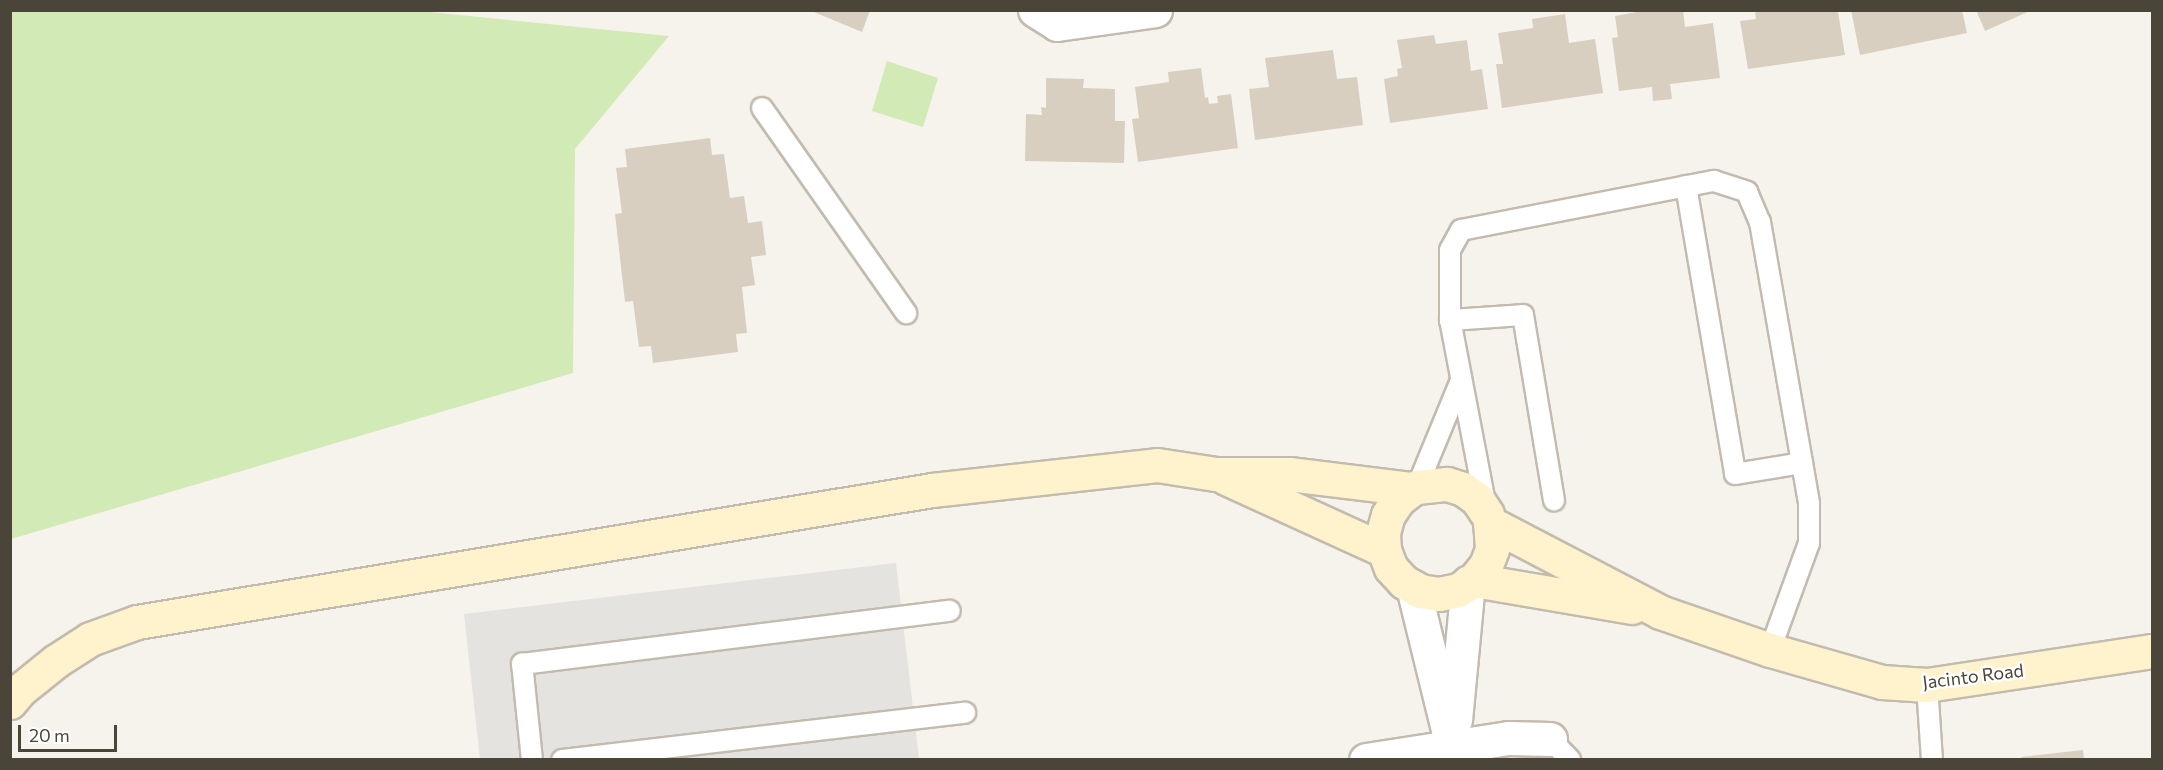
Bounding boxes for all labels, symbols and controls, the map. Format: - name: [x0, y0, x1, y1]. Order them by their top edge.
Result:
- street label: Jacinto Road: [1921, 659, 2025, 693]
- scale bar: [21, 713, 120, 751]
- text: 20 m: [29, 724, 70, 746]

